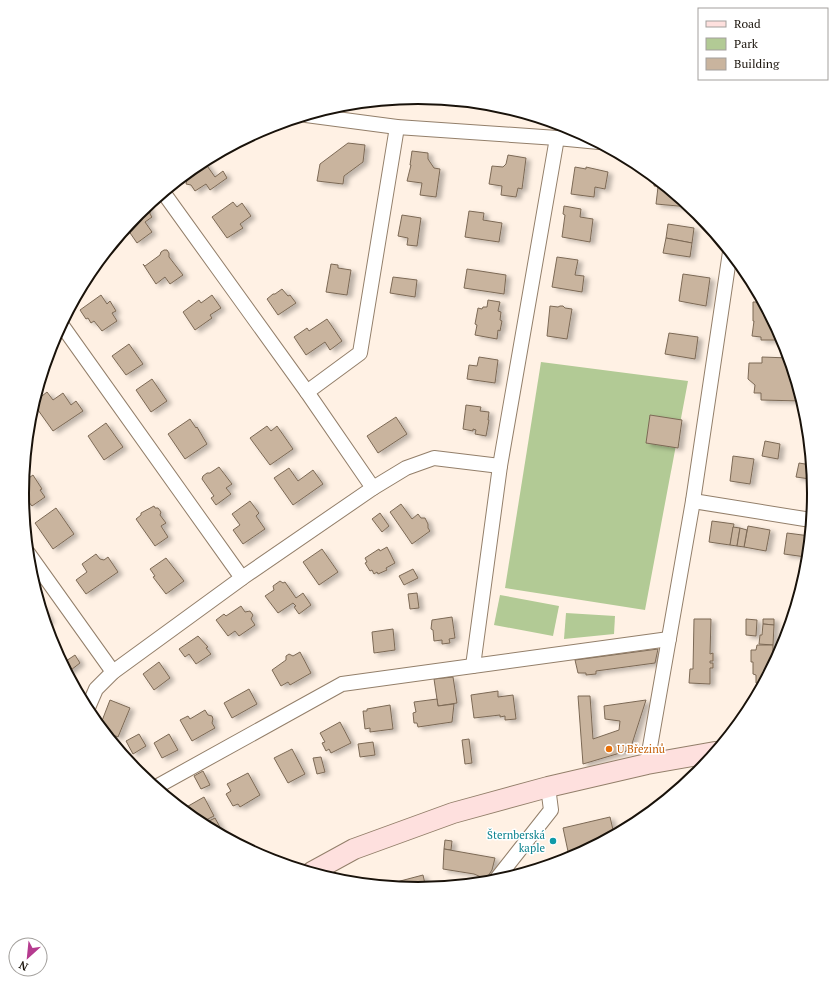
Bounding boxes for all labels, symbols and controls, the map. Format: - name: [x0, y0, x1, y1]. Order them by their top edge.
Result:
- legend: [698, 8, 828, 80]
- text: Road: [734, 16, 761, 31]
- text: Park: [734, 36, 759, 51]
- text: Building: [734, 56, 780, 71]
- place label: U Březinů: [617, 742, 666, 756]
- marker: U Březinů: [604, 744, 614, 754]
- place label: Šternberská kaple: [487, 828, 545, 855]
- marker: Šternberská kaple: [548, 836, 558, 846]
- north arrow: [8, 937, 48, 977]
- text: N: [16, 957, 30, 974]

